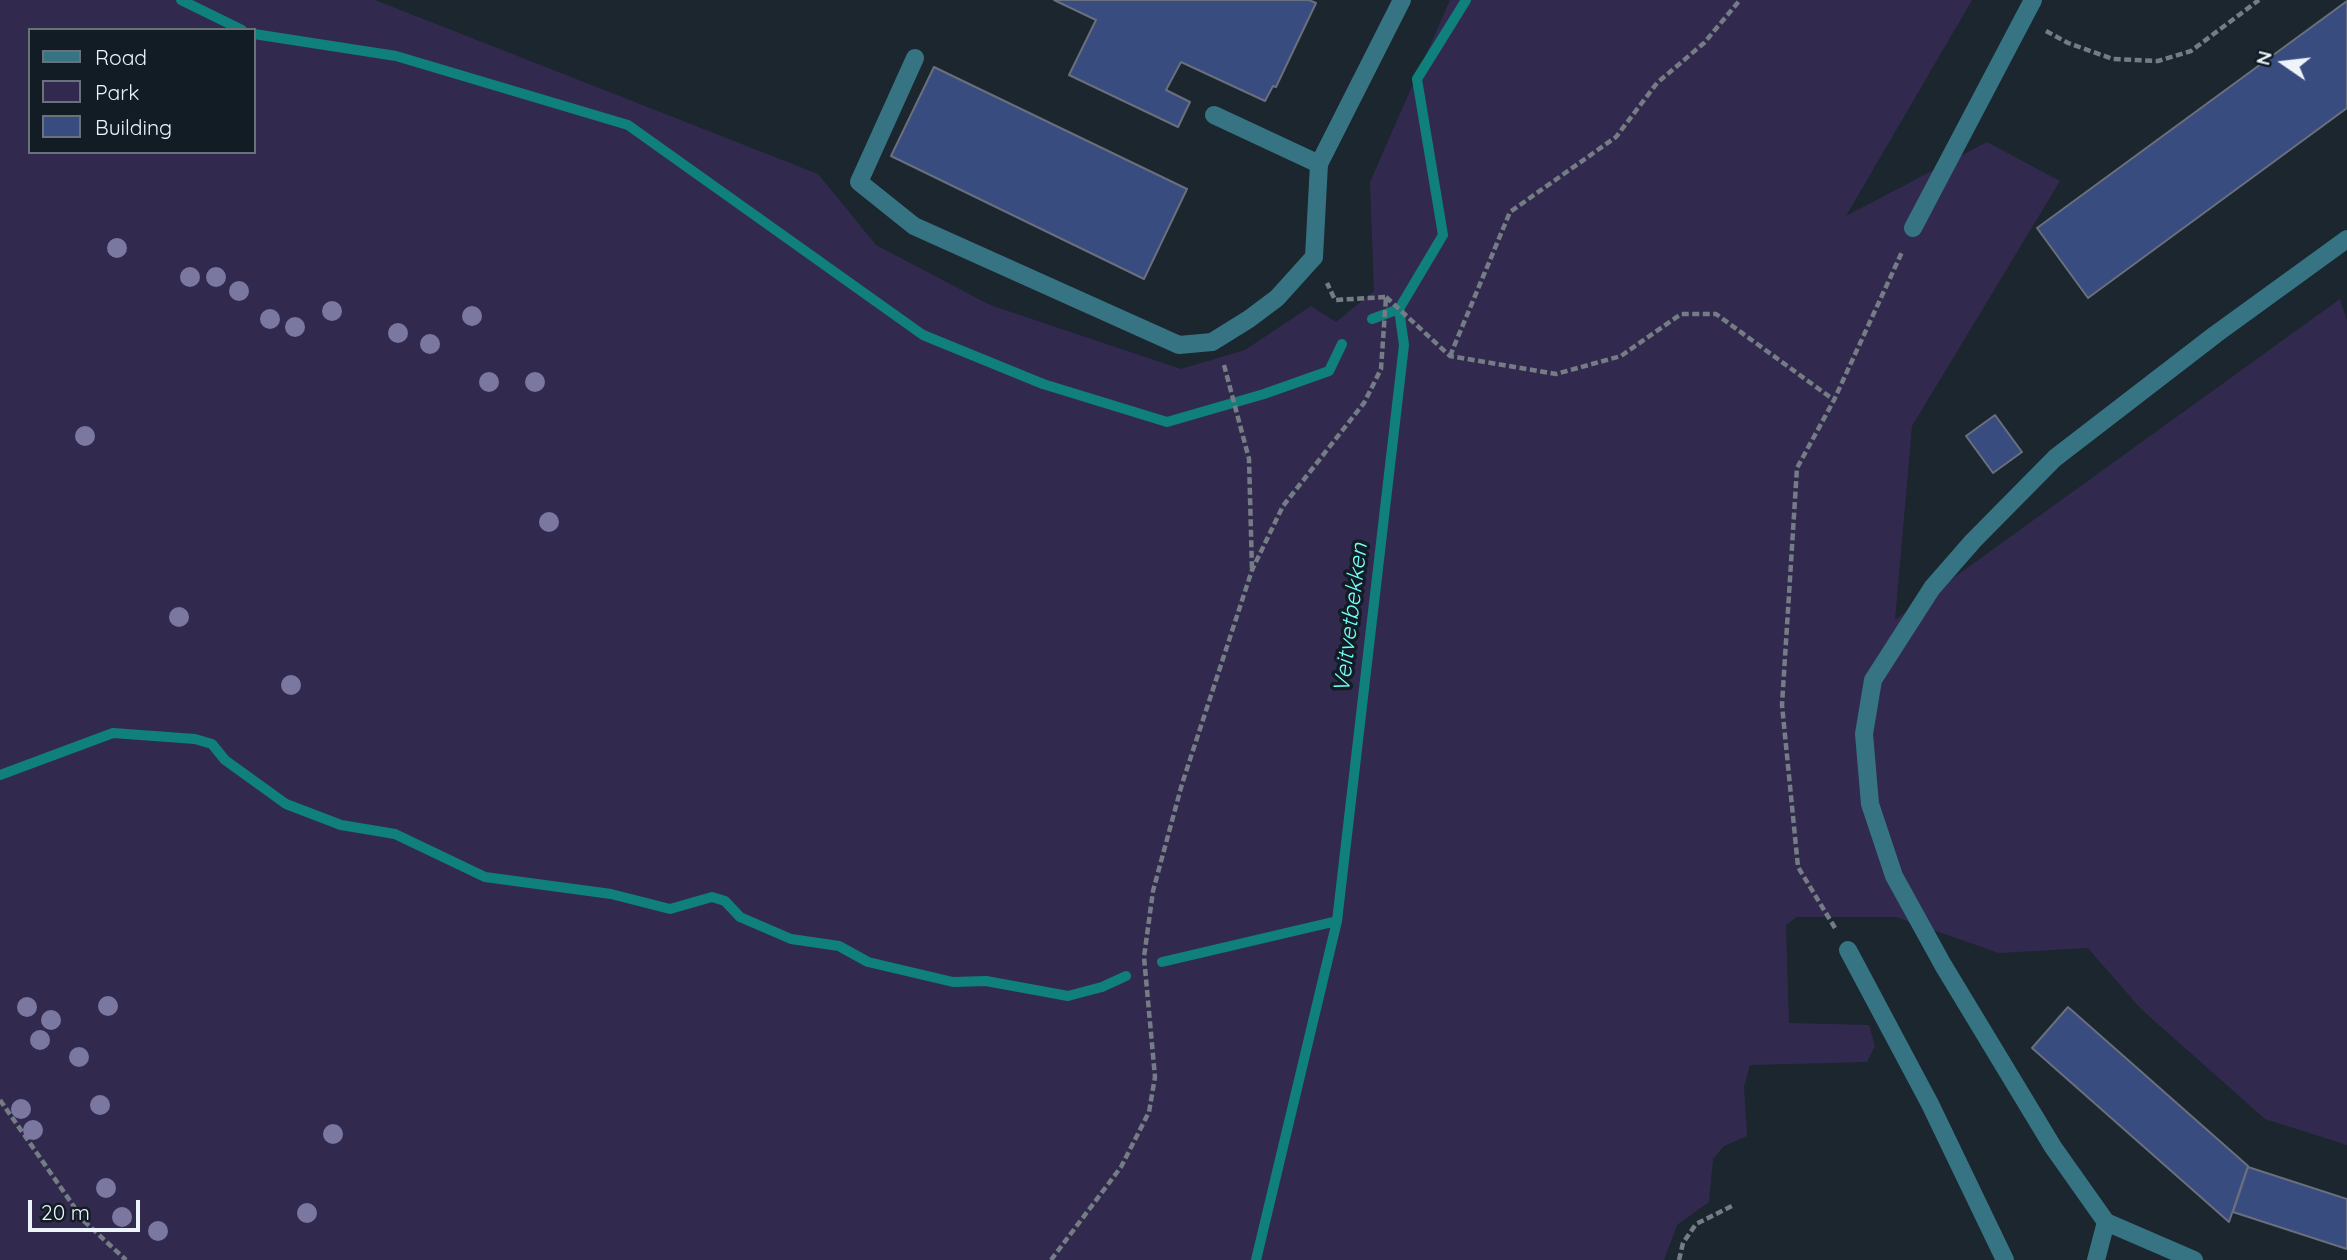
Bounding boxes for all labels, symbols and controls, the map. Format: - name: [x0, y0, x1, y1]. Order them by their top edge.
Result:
- legend: [28, 28, 256, 154]
- north arrow: [2249, 28, 2319, 98]
- text: Road: [95, 44, 147, 70]
- text: N: [2250, 48, 2277, 68]
- text: Park: [95, 79, 139, 105]
- text: Building: [95, 114, 172, 140]
- water label: Veitvetbekken: [1328, 542, 1374, 694]
- scale bar: [32, 1186, 144, 1230]
- text: 20 m: [41, 1199, 90, 1225]

